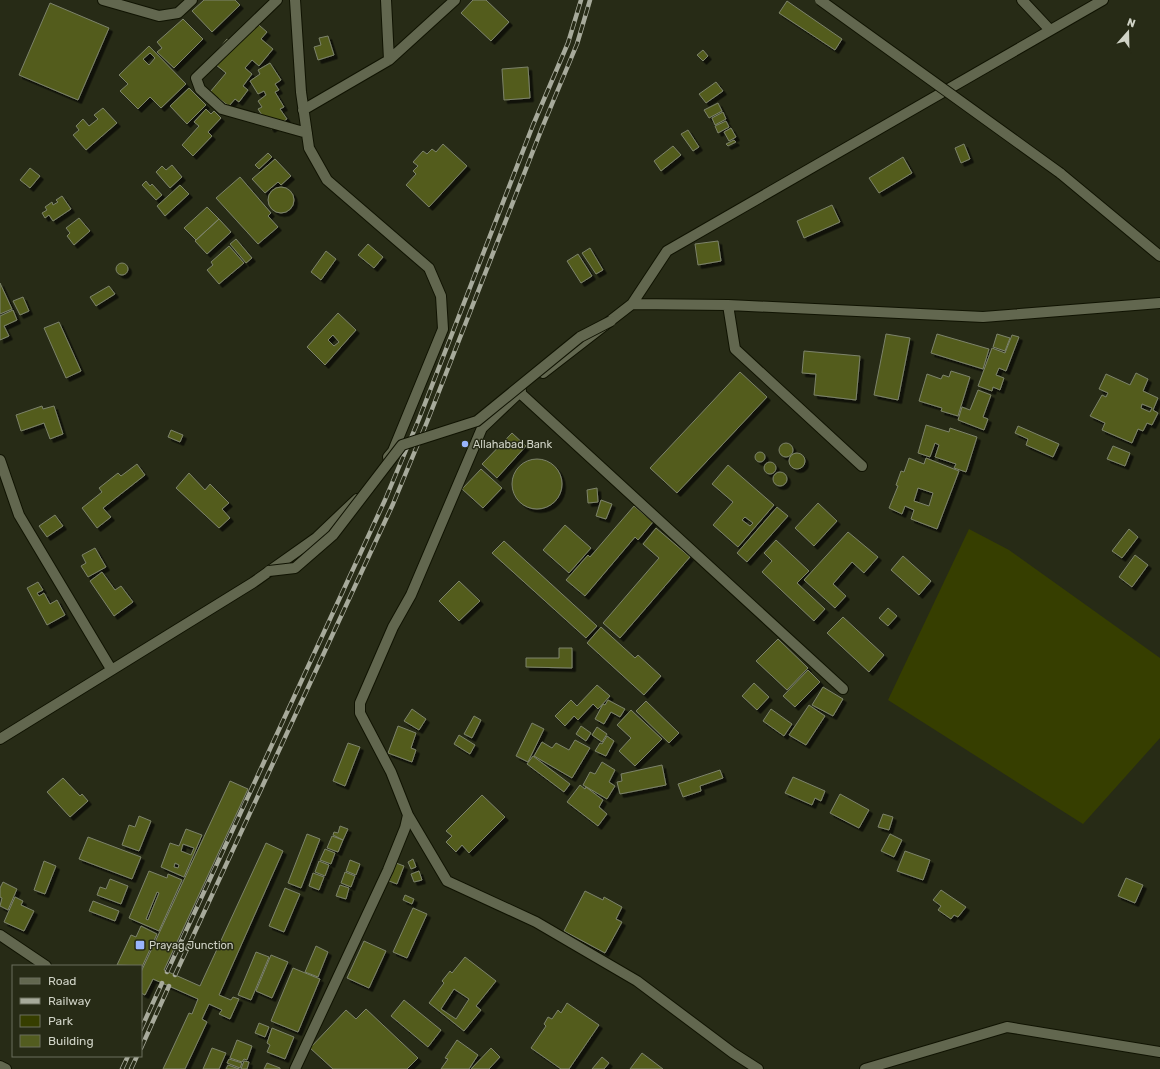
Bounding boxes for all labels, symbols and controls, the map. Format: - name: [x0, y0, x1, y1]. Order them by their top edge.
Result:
- north arrow: [1108, 12, 1148, 52]
- text: N: [1125, 16, 1137, 31]
- place label: Allahabad Bank: [473, 438, 553, 451]
- marker: Allahabad Bank: [460, 439, 470, 449]
- marker: Prayag Junction: [134, 939, 146, 951]
- place label: Prayag Junction: [149, 939, 234, 952]
- legend: [12, 965, 142, 1057]
- text: Road: [48, 974, 76, 988]
- text: Railway: [48, 994, 91, 1008]
- text: Park: [48, 1014, 74, 1028]
- text: Building: [48, 1034, 94, 1048]

